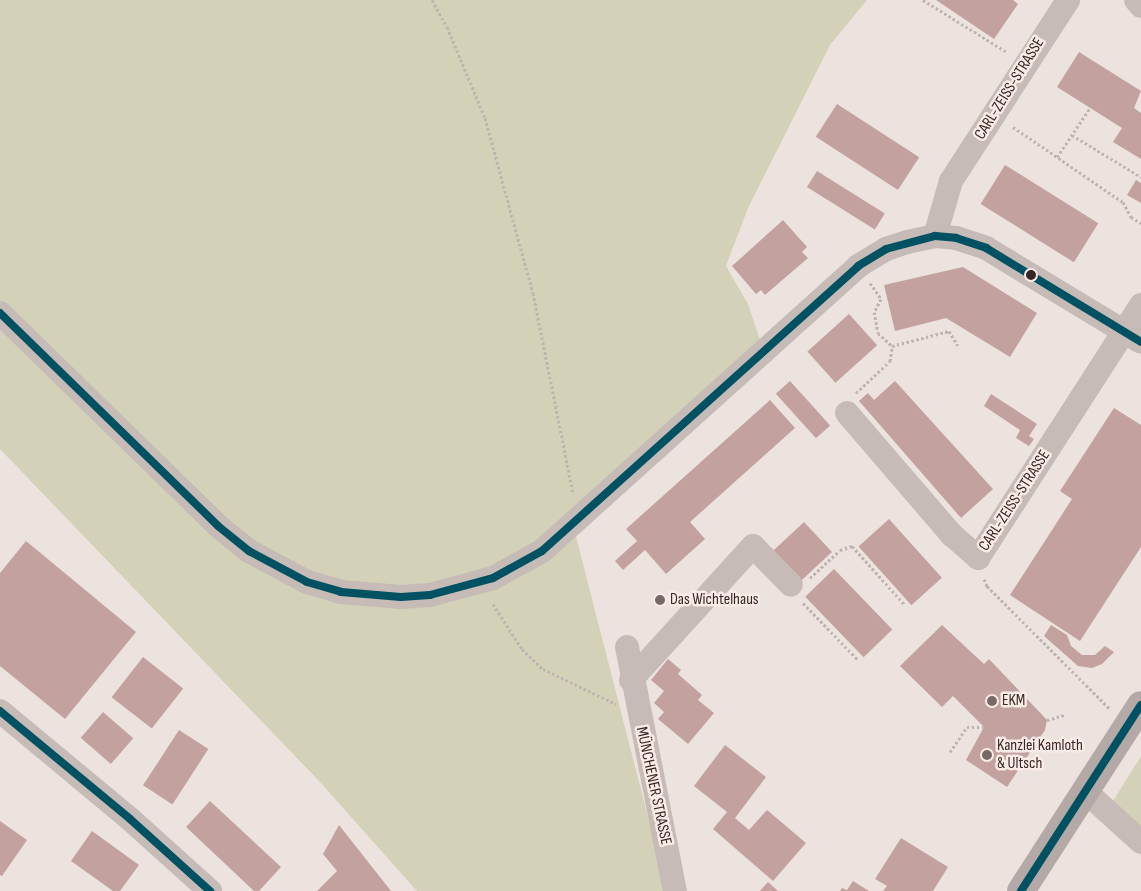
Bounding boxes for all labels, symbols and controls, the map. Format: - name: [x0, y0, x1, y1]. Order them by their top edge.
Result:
- street label: CARL-ZEISS-STRASSE: [971, 35, 1049, 143]
- unlabelled marker: [1026, 270, 1036, 280]
- street label: CARL-ZEISS-STRASSE: [975, 447, 1055, 555]
- place label: Das Wichtelhaus: [670, 590, 759, 610]
- marker: Das Wichtelhaus: [654, 594, 666, 606]
- place label: EKM: [1002, 691, 1025, 711]
- marker: EKM: [986, 695, 998, 707]
- street label: MÜNCHENER STRASSE: [631, 725, 675, 847]
- place label: Kanzlei Kamloth & Ultsch: [997, 736, 1083, 774]
- marker: Kanzlei Kamloth & Ultsch: [981, 749, 993, 761]

